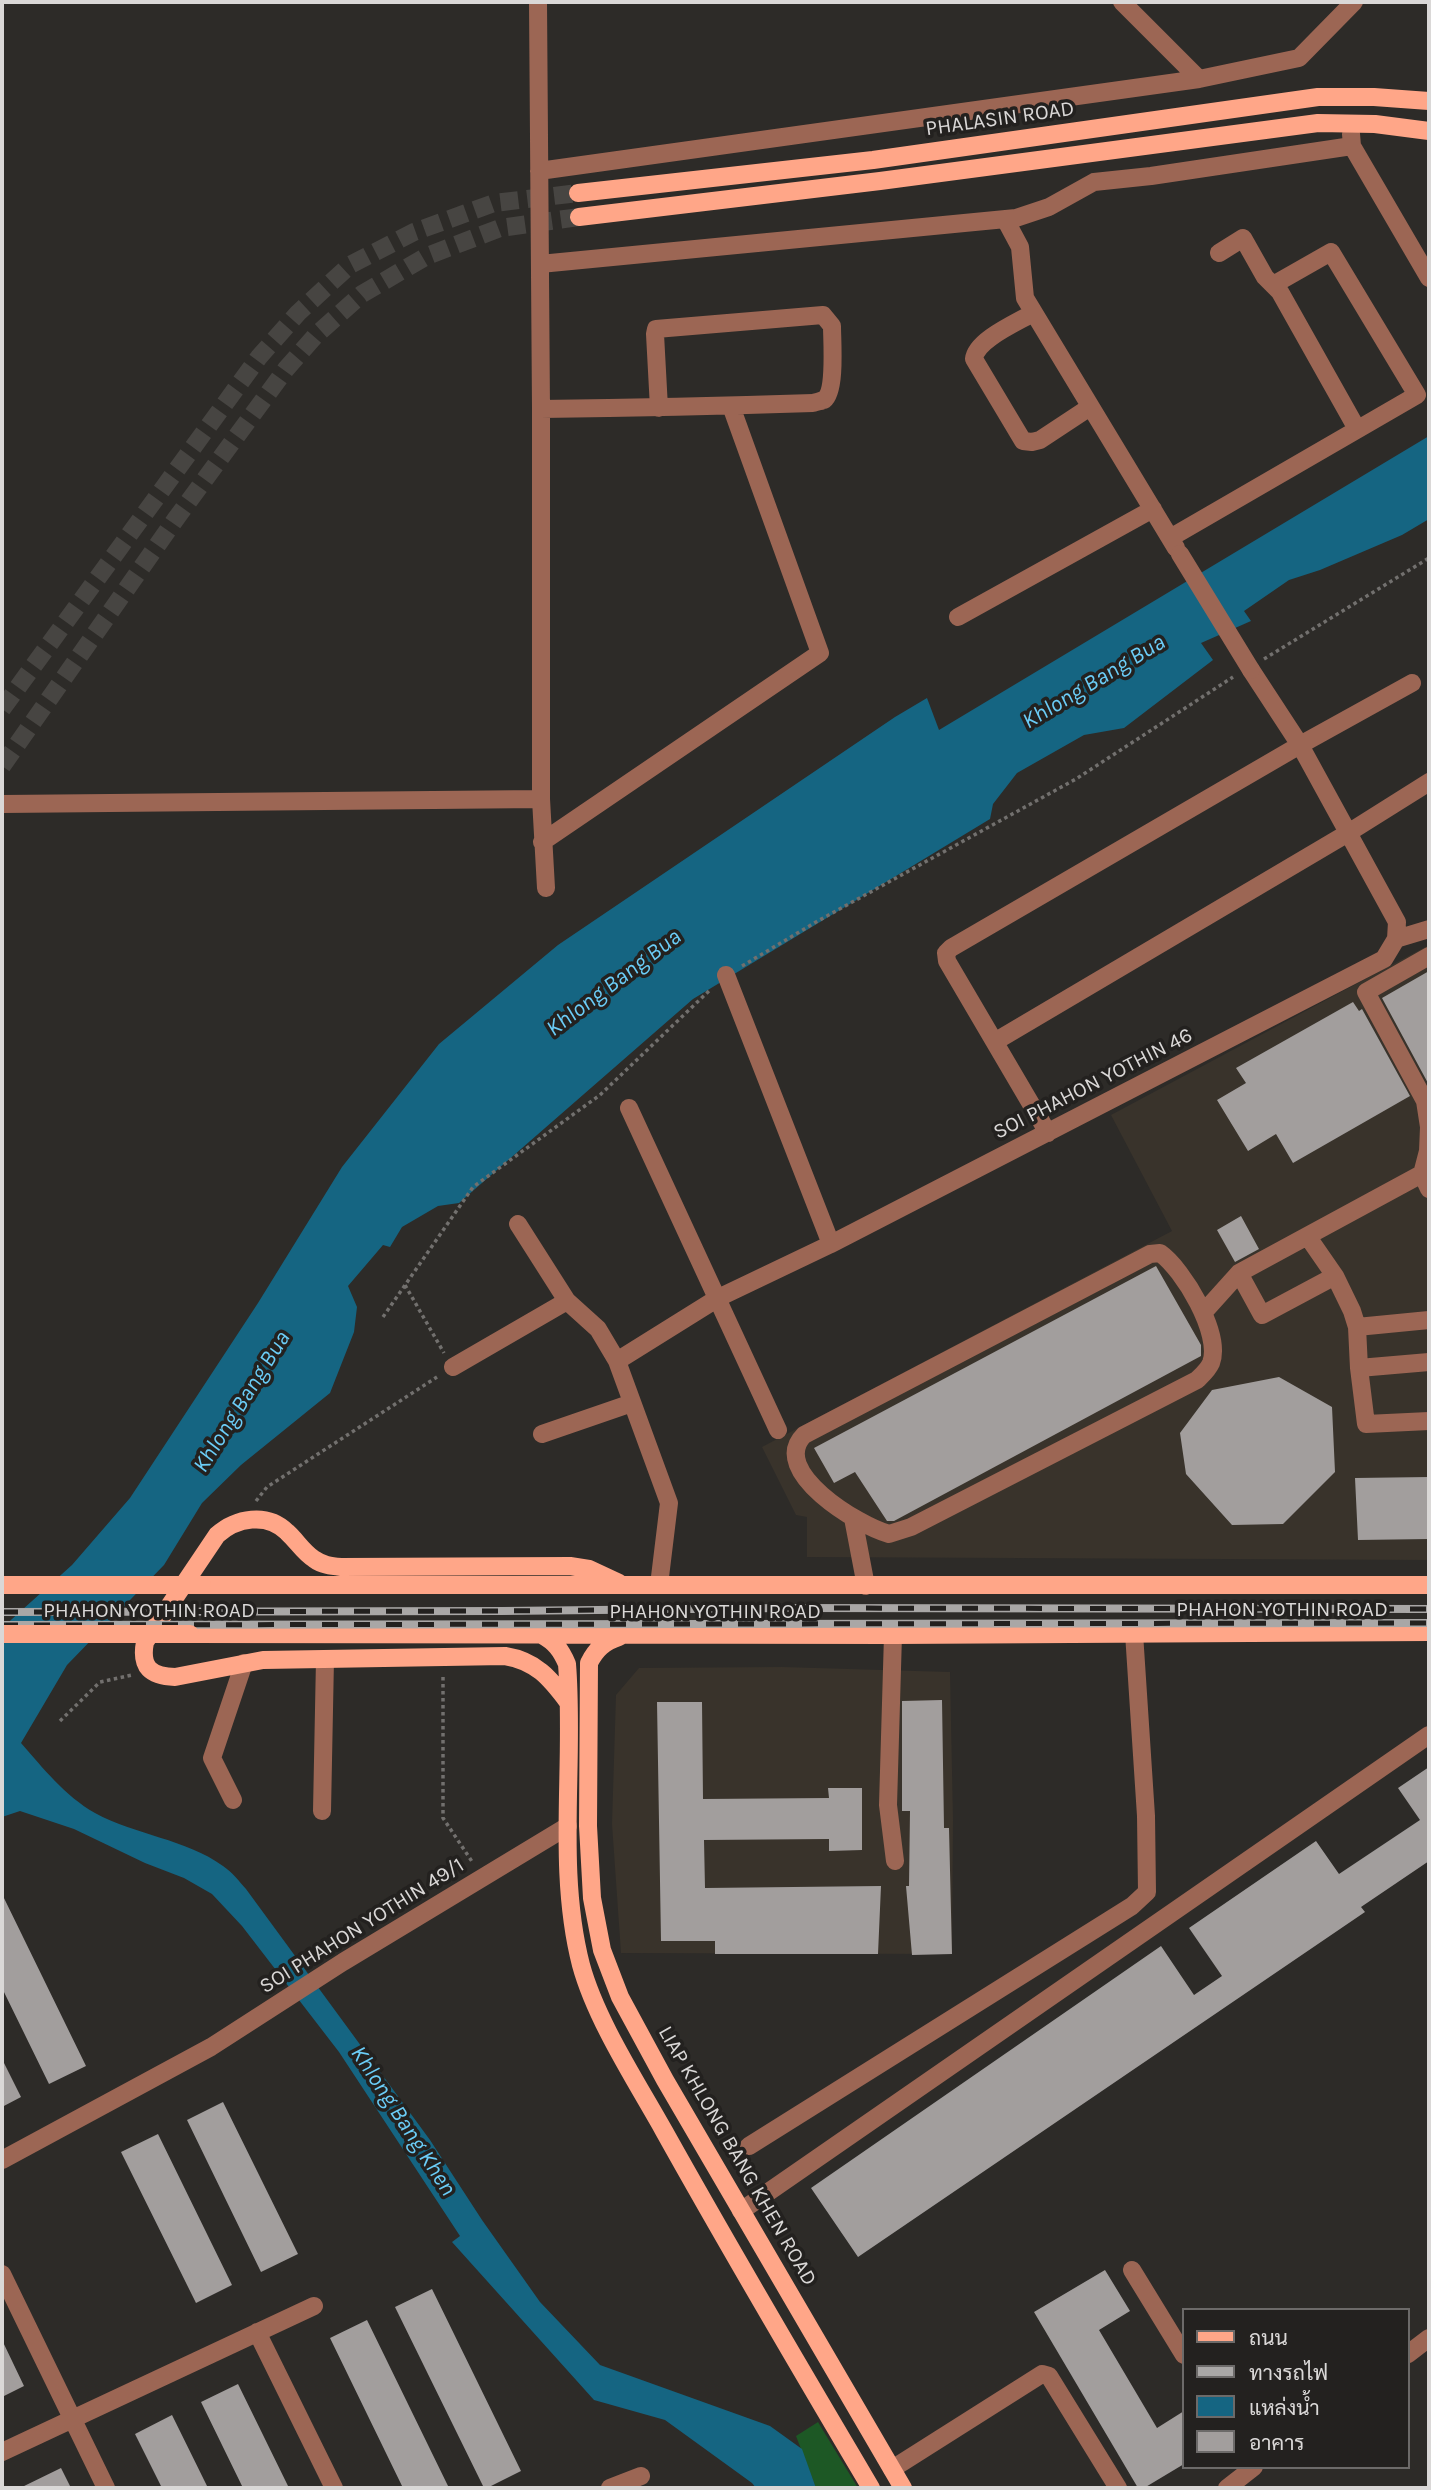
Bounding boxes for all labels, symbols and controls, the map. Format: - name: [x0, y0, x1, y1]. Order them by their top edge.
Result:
- street label: PHALASIN ROAD: [924, 96, 1076, 142]
- water label: Khlong Bang Bua: [1018, 628, 1170, 736]
- water label: Khlong Bang Bua: [541, 923, 687, 1043]
- street label: SOI PHAHON YOTHIN 46: [989, 1023, 1197, 1145]
- water label: Khlong Bang Bua: [187, 1326, 297, 1478]
- street label: PHAHON YOTHIN ROAD: [1176, 1597, 1388, 1623]
- street label: PHAHON YOTHIN ROAD: [43, 1598, 255, 1624]
- street label: PHAHON YOTHIN ROAD: [609, 1599, 821, 1625]
- street label: SOI PHAHON YOTHIN 49/1: [255, 1853, 469, 1999]
- street label: LIAP KHLONG BANG KHEN ROAD: [652, 2022, 822, 2290]
- water label: Khlong Bang Khen: [344, 2041, 462, 2201]
- legend: [1182, 2308, 1410, 2469]
- text: ถนน: [1249, 2326, 1288, 2350]
- text: ทางรถไฟ: [1249, 2361, 1328, 2385]
- text: แหล่งน้ำ: [1249, 2396, 1320, 2420]
- text: อาคาร: [1249, 2431, 1305, 2455]

